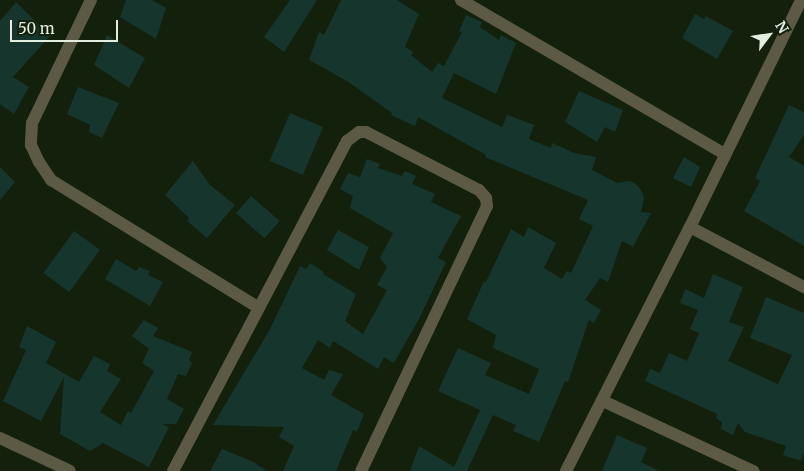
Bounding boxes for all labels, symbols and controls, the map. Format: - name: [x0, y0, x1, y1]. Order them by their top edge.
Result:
- scale bar: [12, 10, 120, 42]
- north arrow: [744, 10, 794, 60]
- text: N: [771, 18, 792, 37]
- text: 50 m: [18, 19, 55, 38]

